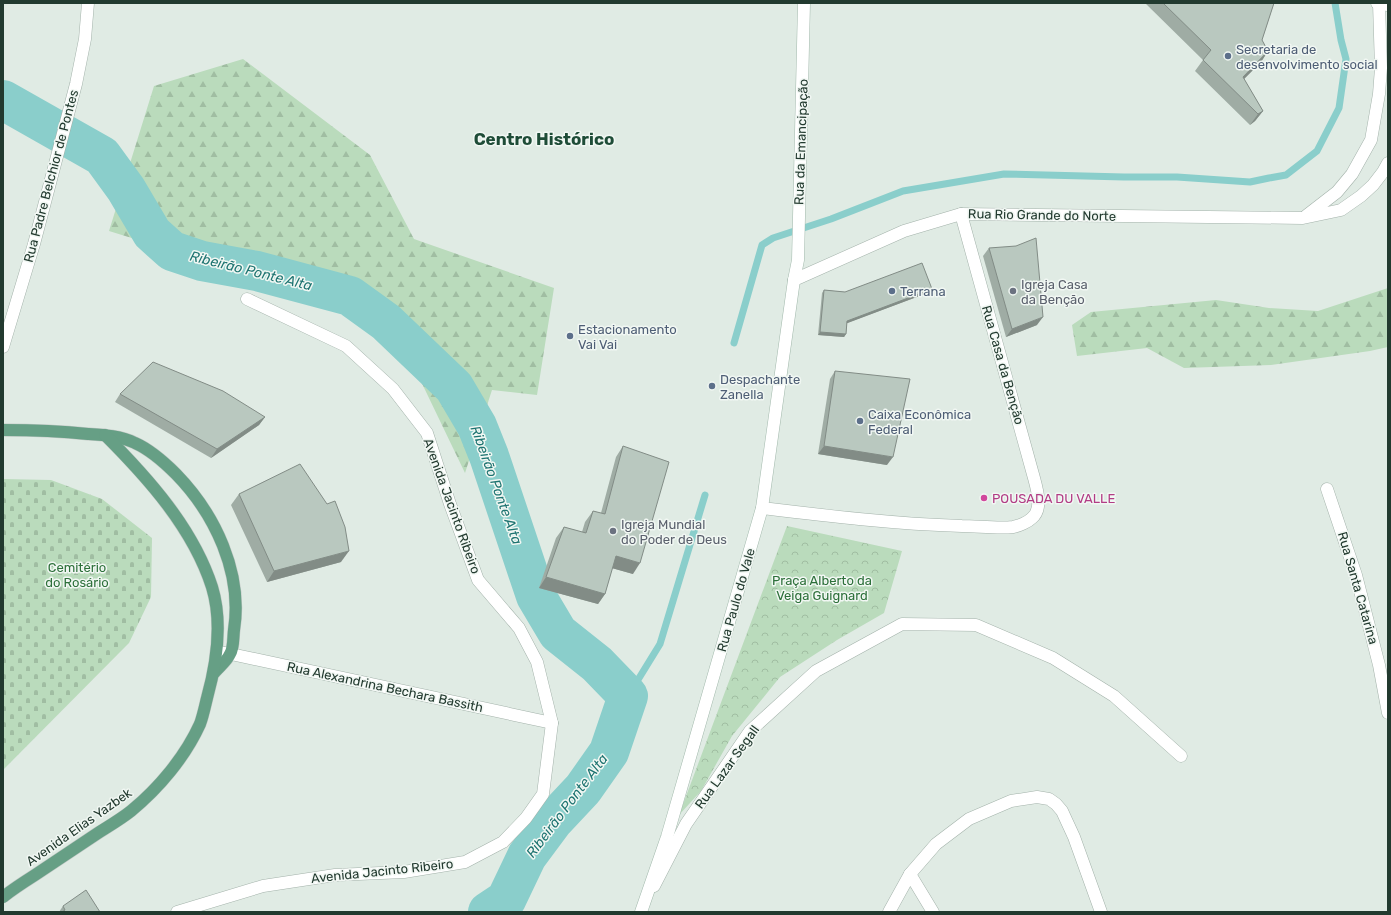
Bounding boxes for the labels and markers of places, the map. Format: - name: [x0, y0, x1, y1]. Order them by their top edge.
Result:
- place label: Secretaria de desenvolvimento social: [1236, 42, 1378, 72]
- marker: Secretaria de desenvolvimento social: [1223, 51, 1233, 61]
- place label: Igreja Casa da Benção: [1021, 277, 1088, 307]
- place label: Terrana: [900, 284, 946, 299]
- marker: Terrana: [887, 286, 897, 296]
- marker: Igreja Casa da Benção: [1008, 286, 1018, 296]
- place label: Estacionamento Vai Vai: [578, 322, 677, 352]
- marker: Estacionamento Vai Vai: [565, 331, 575, 341]
- place label: Despachante Zanella: [720, 372, 800, 402]
- marker: Despachante Zanella: [707, 381, 717, 391]
- place label: Caixa Econômica Federal: [868, 407, 971, 437]
- marker: Caixa Econômica Federal: [855, 416, 865, 426]
- place label: POUSADA DU VALLE: [992, 491, 1115, 506]
- marker: POUSADA DU VALLE: [979, 493, 989, 503]
- place label: Igreja Mundial do Poder de Deus: [621, 517, 727, 547]
- marker: Igreja Mundial do Poder de Deus: [608, 526, 618, 536]

